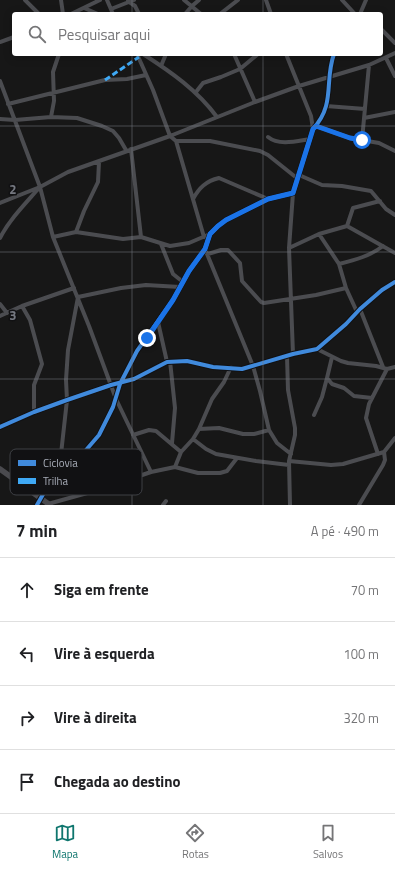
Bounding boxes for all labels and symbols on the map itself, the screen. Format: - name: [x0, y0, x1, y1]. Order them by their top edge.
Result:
- route start: [353, 131, 371, 149]
- text: 2: [9, 179, 17, 199]
- text: 3: [9, 305, 17, 325]
- route end: [138, 329, 156, 347]
- legend: [10, 449, 142, 495]
- text: Ciclovia: [43, 455, 78, 471]
- text: Trilha: [43, 473, 69, 489]

